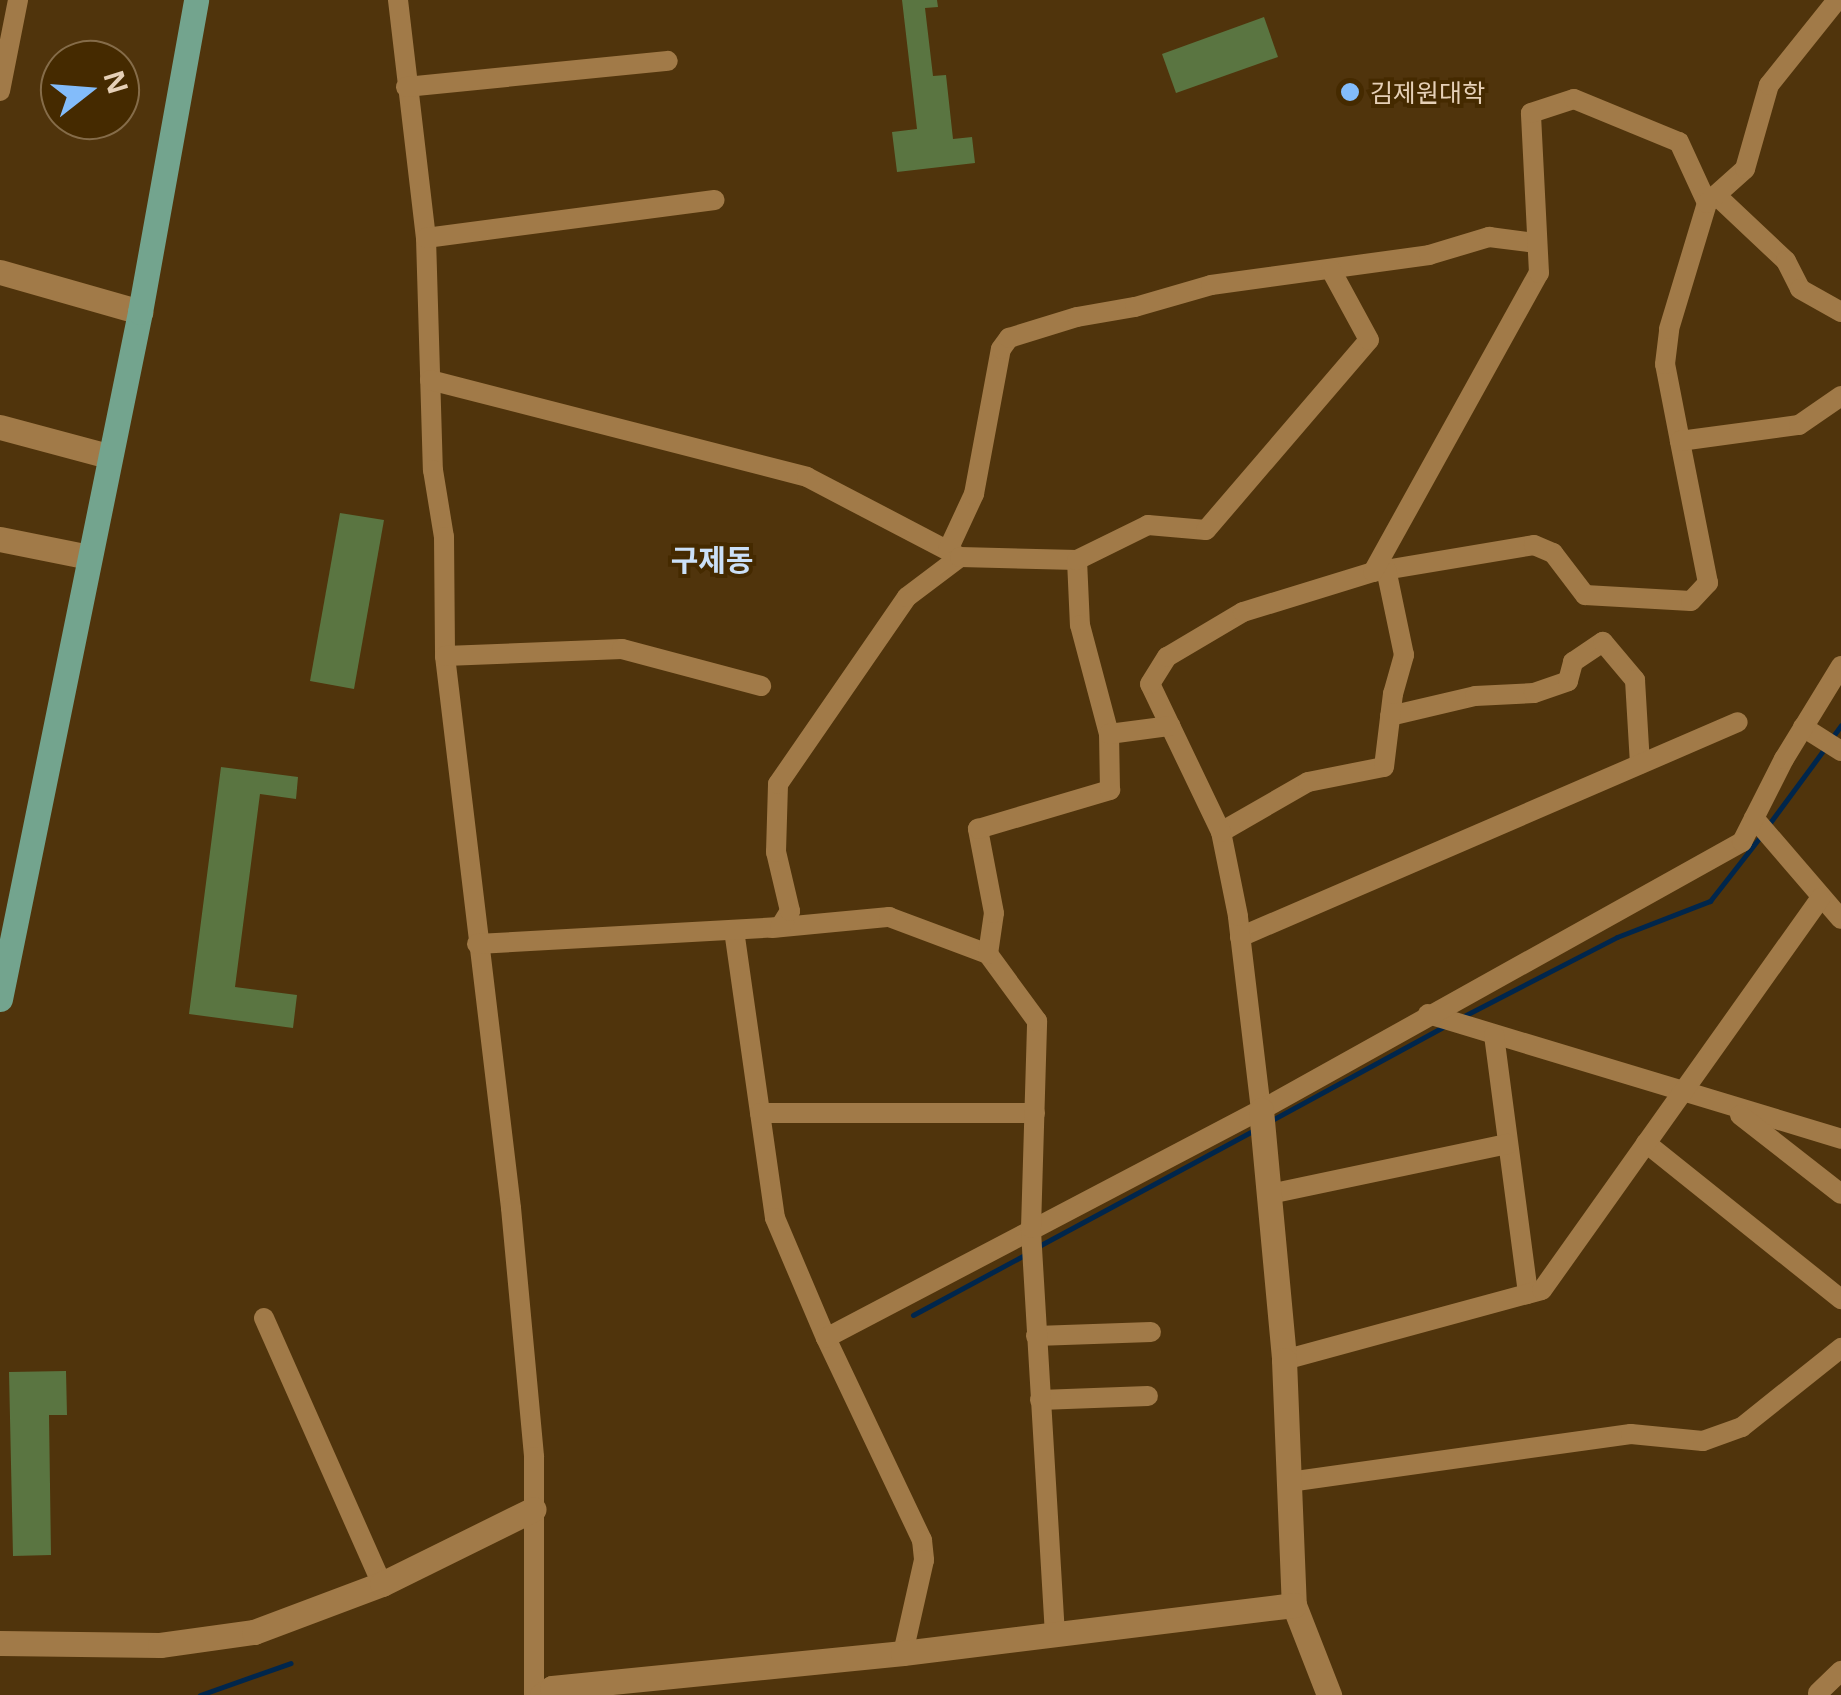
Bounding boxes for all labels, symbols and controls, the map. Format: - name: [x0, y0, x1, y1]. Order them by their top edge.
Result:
- north arrow: [40, 40, 140, 140]
- text: N: [95, 65, 138, 98]
- place label: 김제원대학: [1370, 77, 1485, 107]
- marker: 김제원대학: [1339, 81, 1361, 103]
- district label: 구제동: [671, 542, 753, 578]

